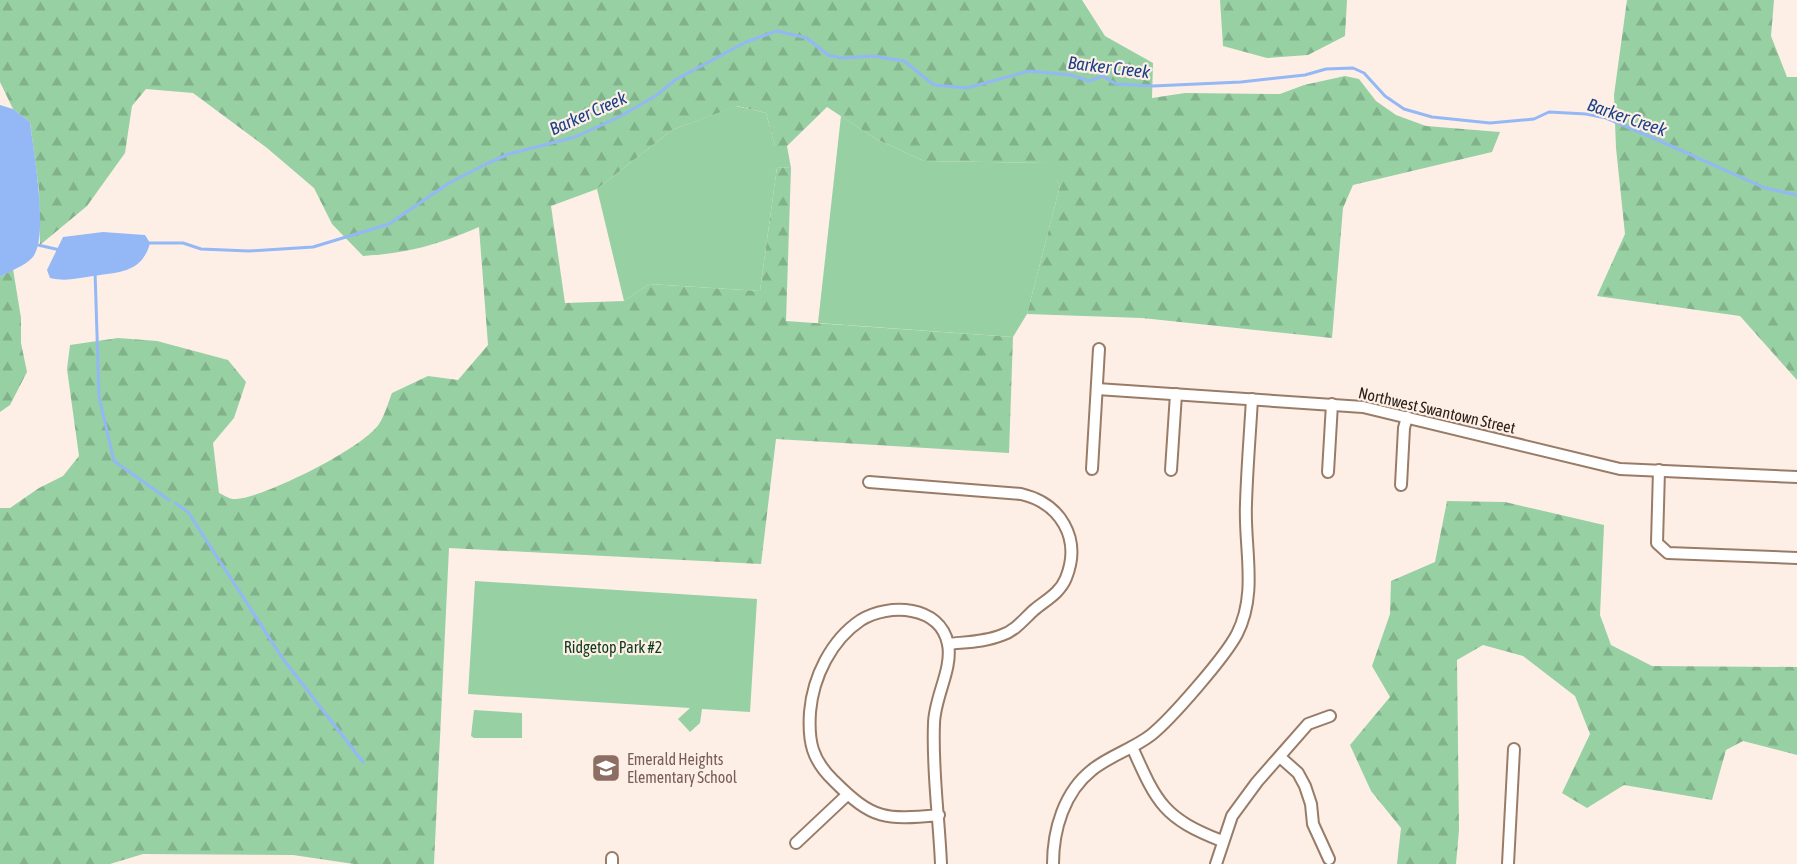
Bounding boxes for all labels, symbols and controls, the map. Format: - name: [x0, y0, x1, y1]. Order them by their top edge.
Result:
- water label: Barker Creek: [1067, 52, 1152, 83]
- water label: Barker Creek: [546, 86, 631, 139]
- water label: Barker Creek: [1585, 94, 1670, 141]
- street label: Northwest Swantown Street: [1357, 383, 1518, 437]
- park label: Ridgetop Park #2: [564, 638, 662, 657]
- place label: Emerald Heights Elementary School: [627, 750, 738, 787]
- school or university icon: Emerald Heights Elementary School: [590, 752, 622, 784]

